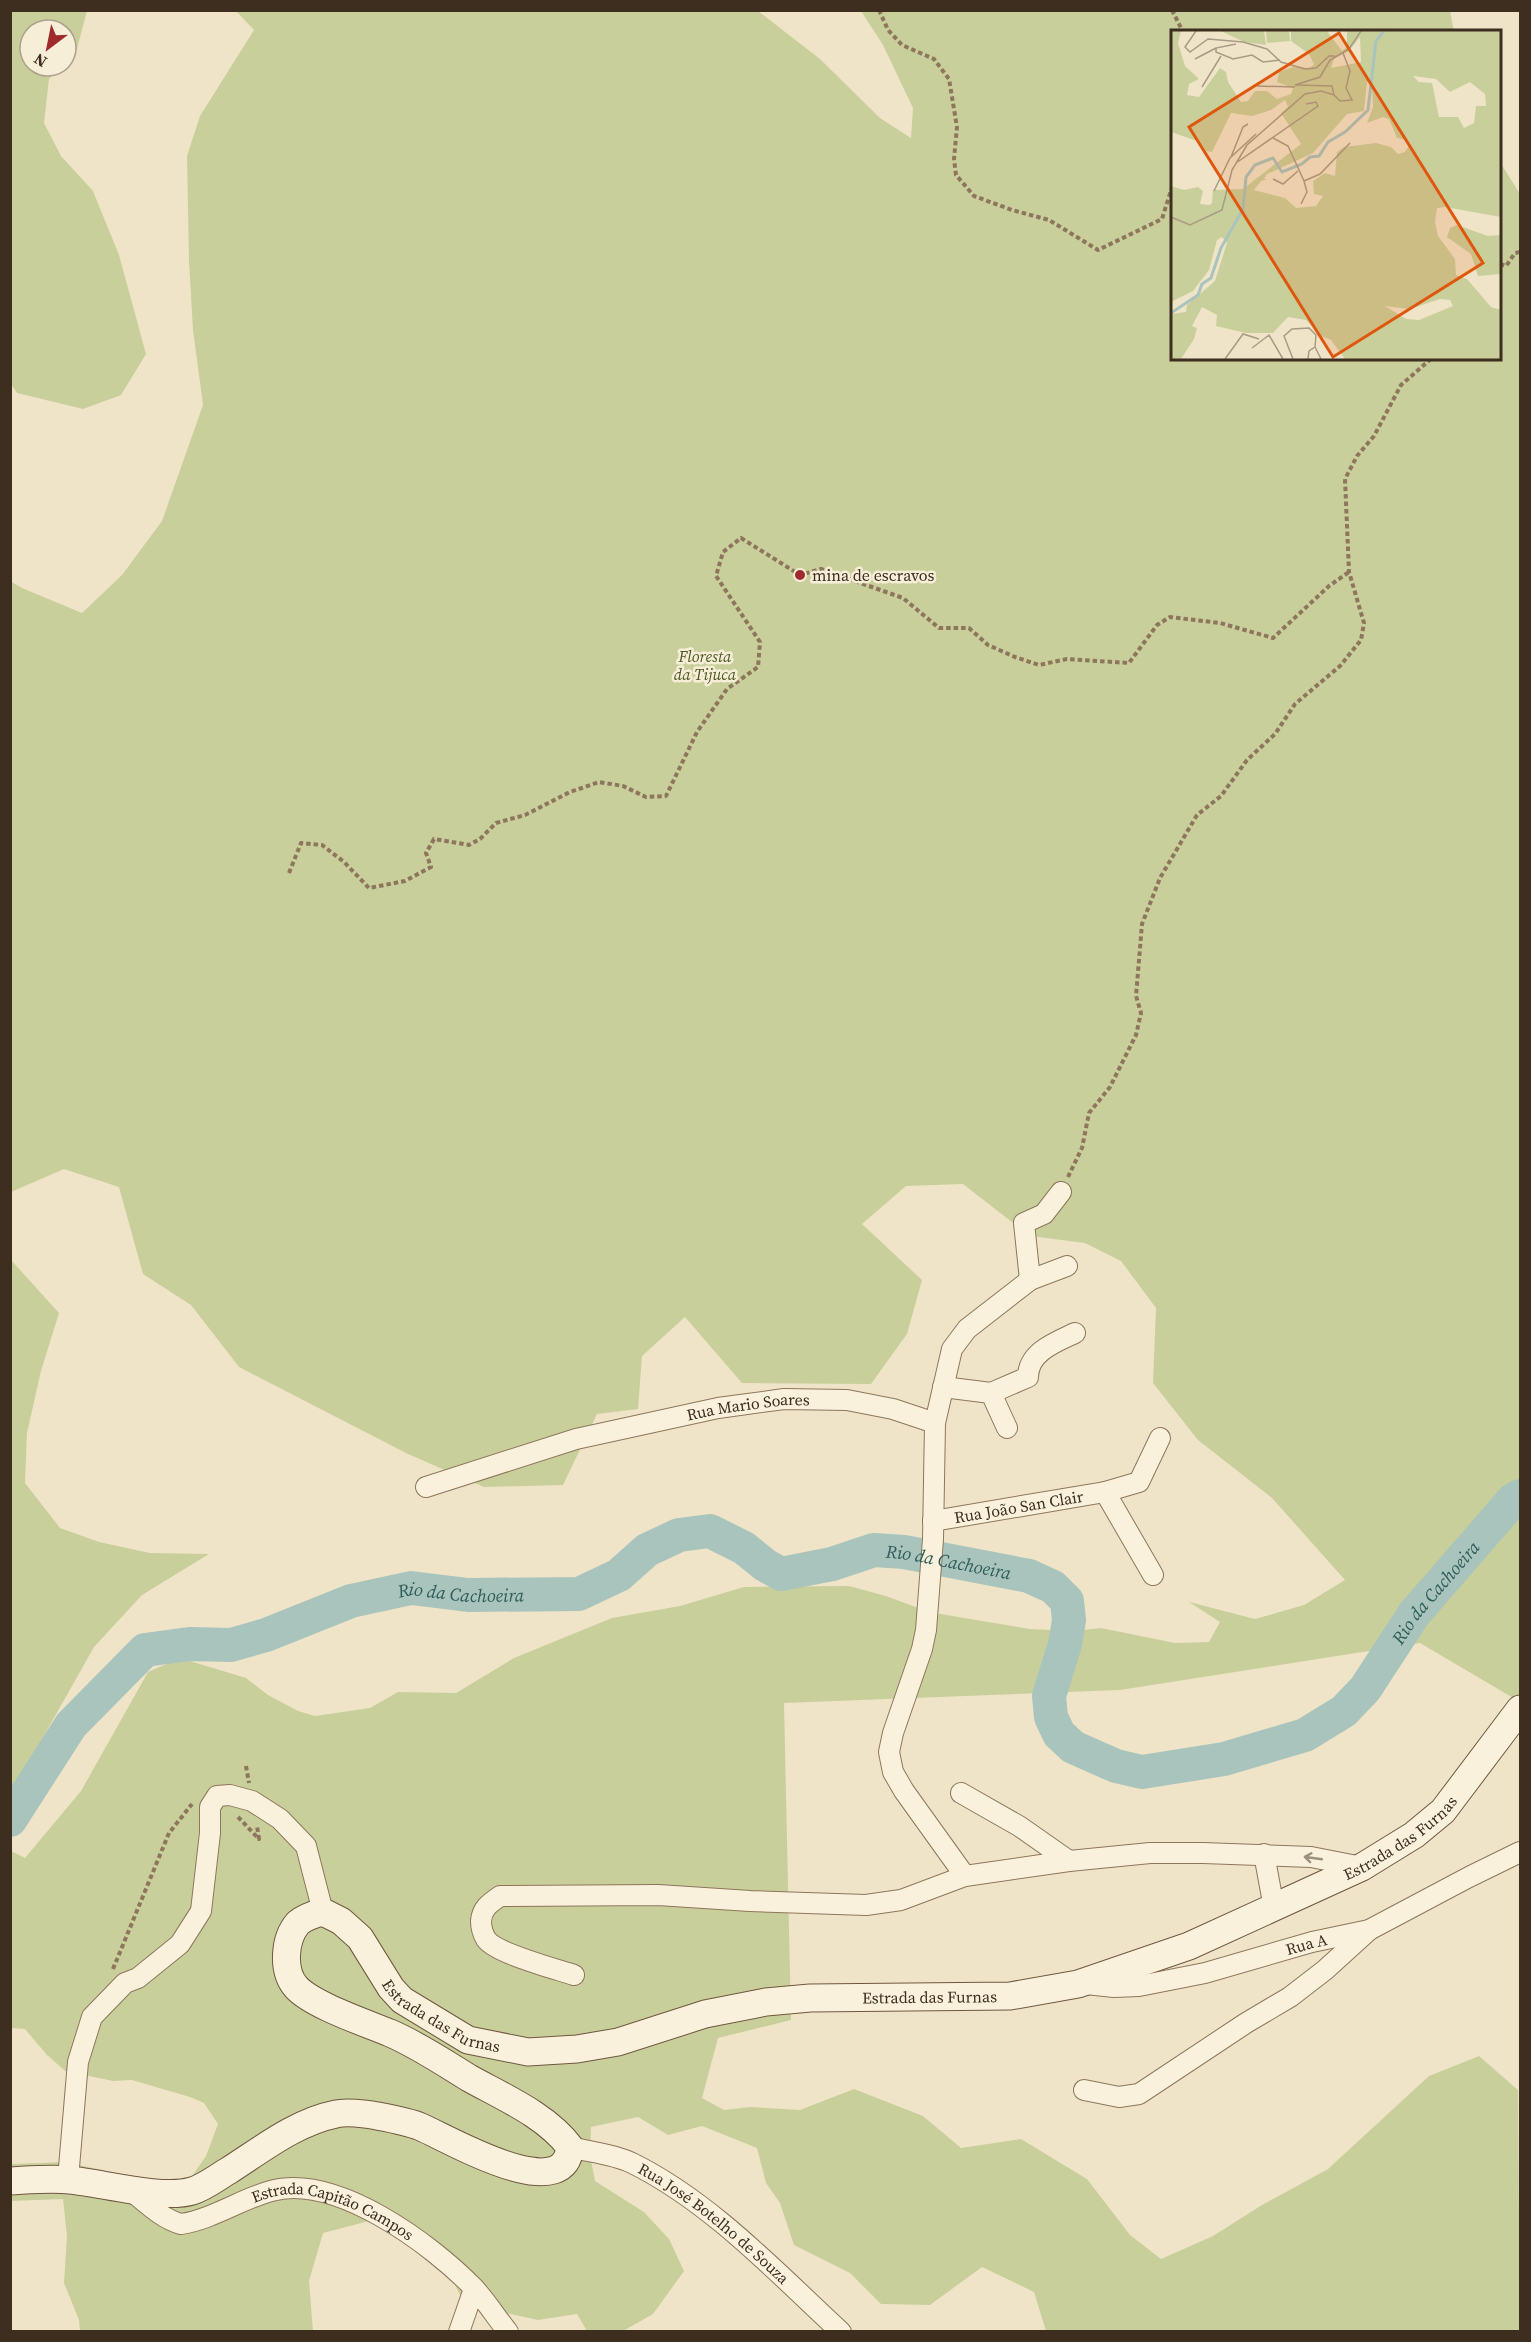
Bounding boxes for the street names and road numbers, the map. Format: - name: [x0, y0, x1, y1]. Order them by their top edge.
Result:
- street label: Rua Mario Soares: [684, 1388, 810, 1426]
- street label: Rua João San Clair: [952, 1485, 1085, 1528]
- street label: Estrada das Furnas: [1340, 1791, 1462, 1885]
- street label: Rua A: [1283, 1928, 1330, 1960]
- street label: Estrada das Furnas: [377, 1975, 502, 2057]
- street label: Estrada das Furnas: [862, 1985, 997, 2008]
- street label: Rua José Botelho de Souza: [634, 2157, 795, 2289]
- street label: Estrada Capitão Campos: [248, 2177, 419, 2245]

